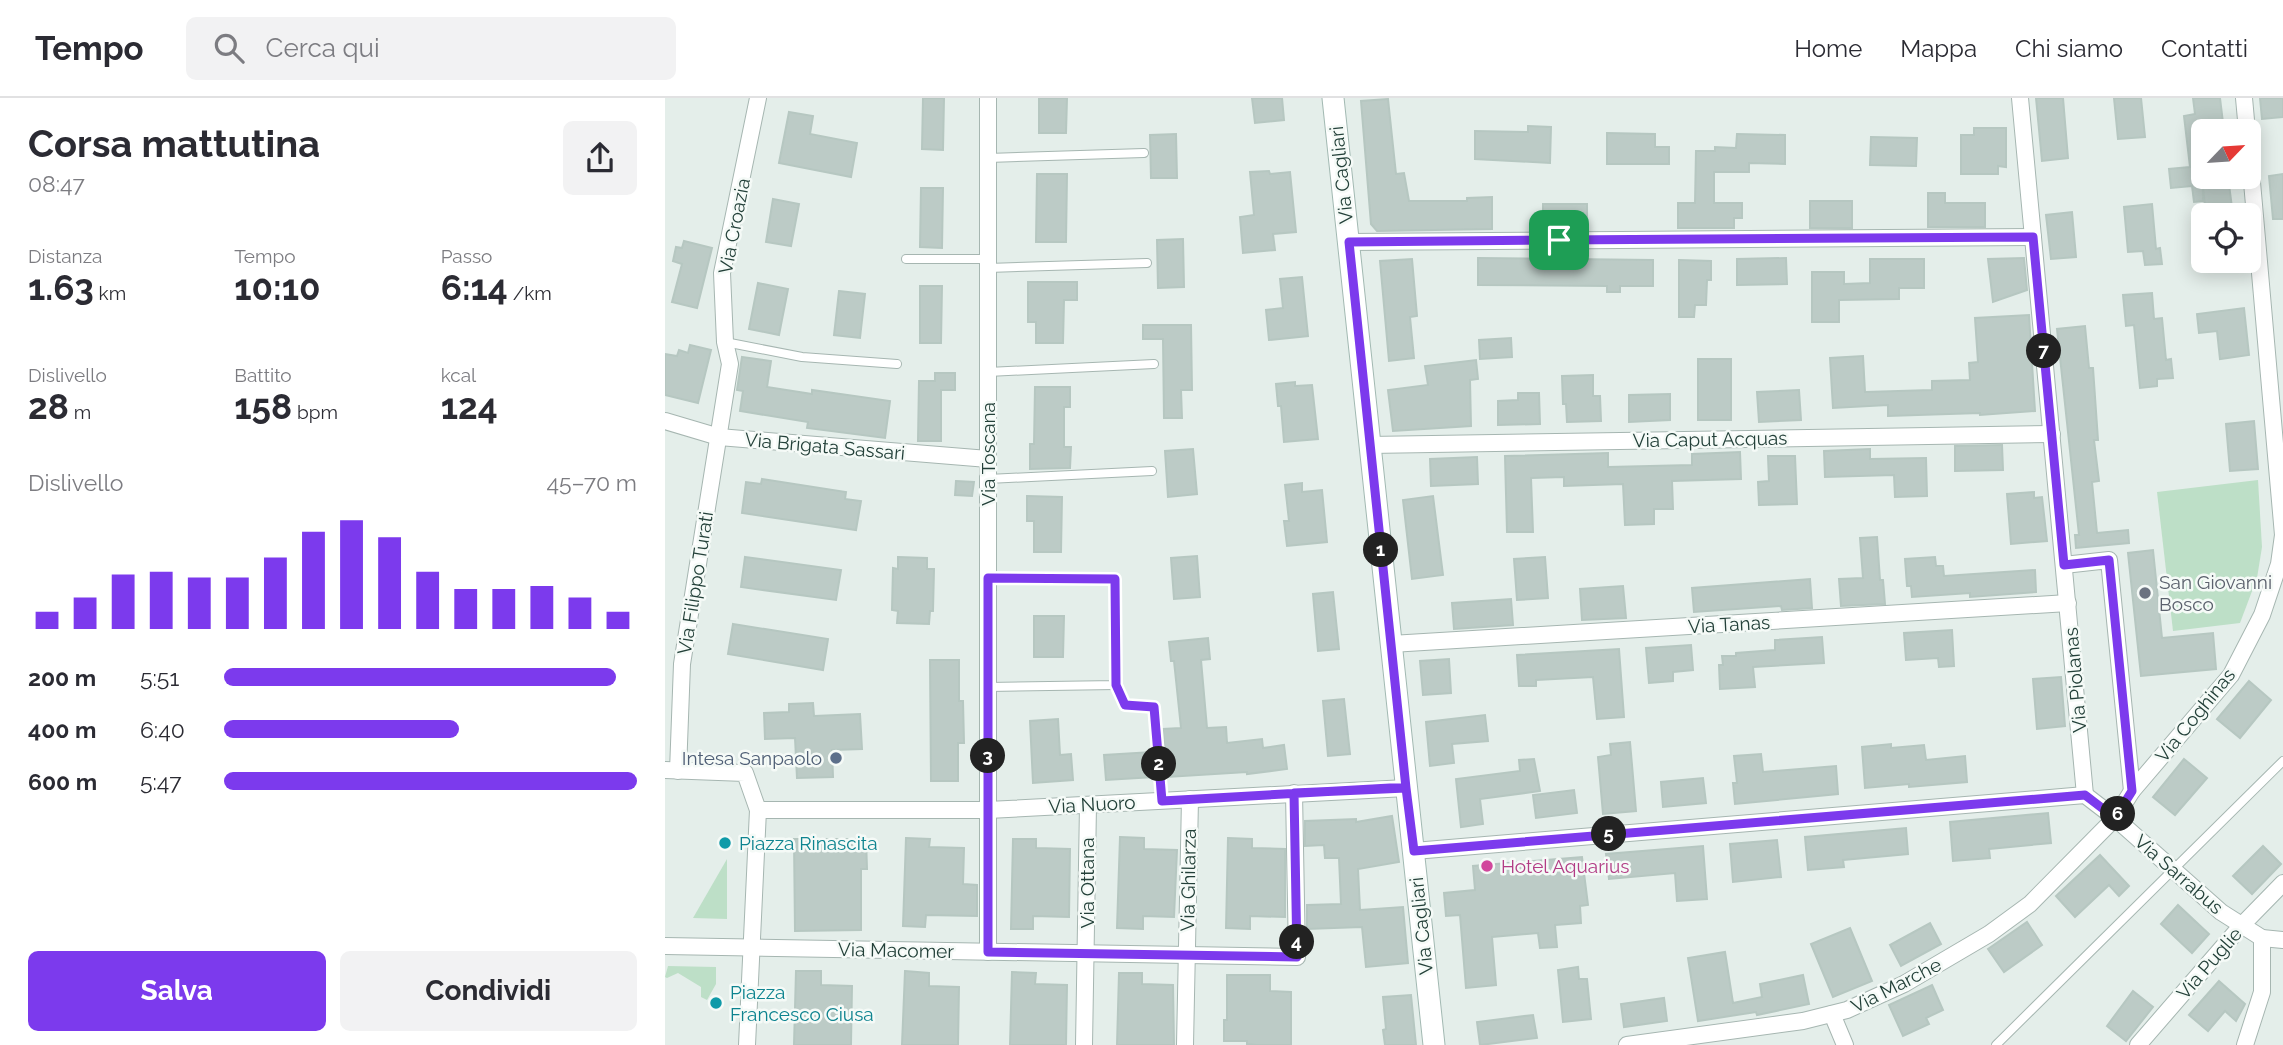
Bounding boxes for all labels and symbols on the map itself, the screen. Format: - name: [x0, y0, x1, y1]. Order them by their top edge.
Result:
- north arrow: [2191, 119, 2261, 189]
- street label: Via Cagliari: [1325, 125, 1357, 225]
- street label: Via Croazia: [714, 176, 754, 276]
- pin: [1529, 210, 1589, 270]
- pin: 7: [2027, 334, 2061, 368]
- street label: Via Toscana: [977, 402, 999, 506]
- street label: Via Caput Acquas: [1632, 427, 1788, 451]
- street label: Via Brigata Sassari: [744, 428, 906, 464]
- street label: Via Filippo Turati: [673, 510, 717, 656]
- pin: 1: [1363, 532, 1399, 568]
- place label: San Giovanni Bosco: [2159, 571, 2272, 615]
- marker: San Giovanni Bosco: [2137, 585, 2153, 601]
- street label: Via Tanas: [1687, 611, 1771, 637]
- street label: Via Piolanas: [2059, 626, 2091, 734]
- street label: Via Coghinas: [2151, 664, 2239, 766]
- pin: 3: [971, 738, 1005, 774]
- pin: 2: [1141, 746, 1177, 782]
- place label: Intesa Sanpaolo: [682, 747, 822, 769]
- marker: Intesa Sanpaolo: [828, 750, 844, 766]
- street label: Via Nuoro: [1048, 791, 1136, 817]
- pin: 6: [2101, 796, 2135, 832]
- pin: 5: [1591, 816, 1627, 852]
- street label: Via Ghilarza: [1176, 828, 1200, 932]
- street label: Via Sarrabus: [2130, 830, 2228, 918]
- place label: Piazza Rinascita: [739, 832, 878, 854]
- marker: Piazza Rinascita: [717, 835, 733, 851]
- street label: Via Ottana: [1076, 837, 1098, 929]
- place label: Hotel Aquarius: [1501, 855, 1629, 877]
- marker: Hotel Aquarius: [1479, 858, 1495, 874]
- street label: Via Cagliari: [1405, 876, 1437, 976]
- street label: Via Puglie: [2172, 923, 2246, 1003]
- pin: 4: [1279, 924, 1315, 960]
- street label: Via Macomer: [838, 938, 955, 962]
- street label: Via Marche: [1847, 953, 1945, 1017]
- place label: Piazza Francesco Ciusa: [730, 981, 874, 1025]
- marker: Piazza Francesco Ciusa: [708, 995, 724, 1011]

